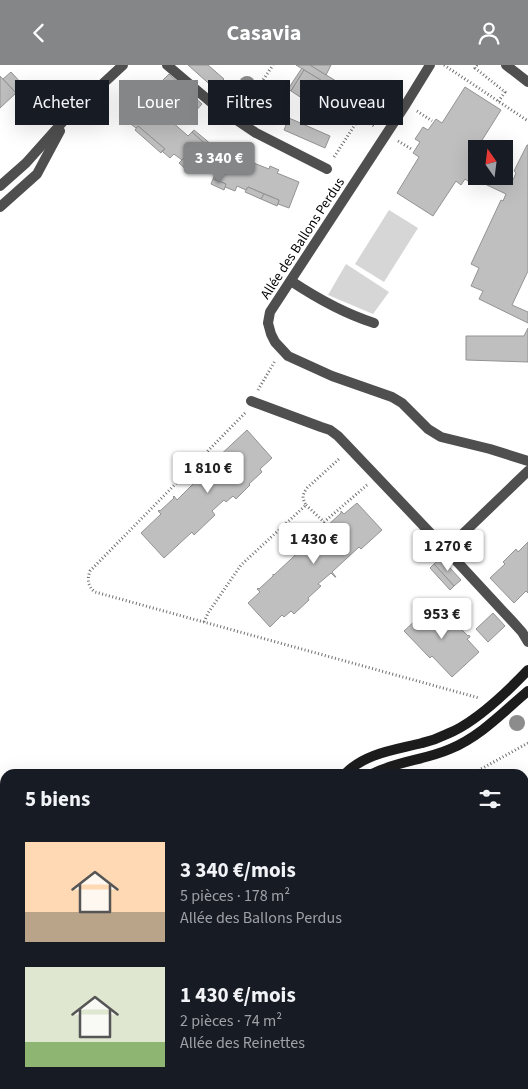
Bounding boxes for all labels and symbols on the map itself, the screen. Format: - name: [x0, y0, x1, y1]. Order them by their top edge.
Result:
- north arrow: [468, 140, 512, 185]
- pin: 3 340 €: [173, 141, 265, 184]
- street label: Allée des Ballons Perdus: [256, 174, 350, 303]
- pin: 1 810 €: [162, 451, 254, 494]
- pin: 1 430 €: [268, 523, 360, 565]
- pin: 1 270 €: [402, 529, 494, 572]
- pin: 953 €: [407, 597, 477, 640]

